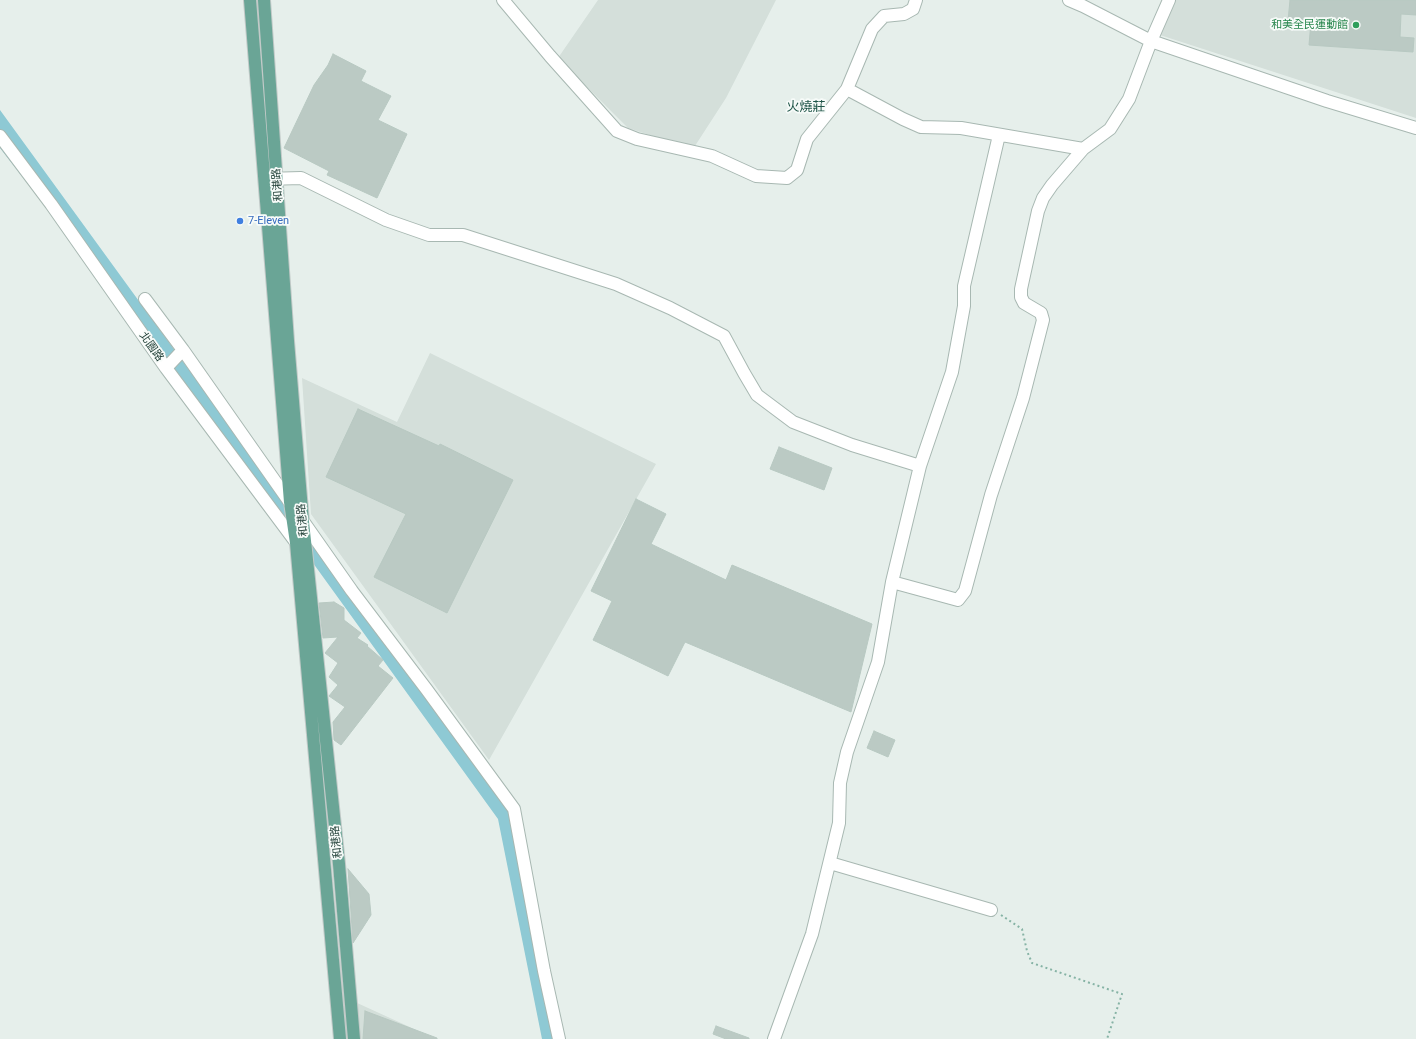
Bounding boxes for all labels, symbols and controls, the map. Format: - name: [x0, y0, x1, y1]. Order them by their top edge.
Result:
- place label: 和美全民運動館: [1271, 18, 1348, 32]
- marker: 和美全民運動館: [1351, 20, 1361, 30]
- district label: 火燒莊: [787, 100, 825, 116]
- street label: 和港路: [270, 168, 286, 202]
- place label: 7-Eleven: [248, 214, 289, 228]
- marker: 7-Eleven: [235, 216, 245, 226]
- street label: 北園路: [136, 330, 166, 364]
- street label: 和港路: [295, 503, 311, 537]
- street label: 和港路: [329, 825, 345, 859]

